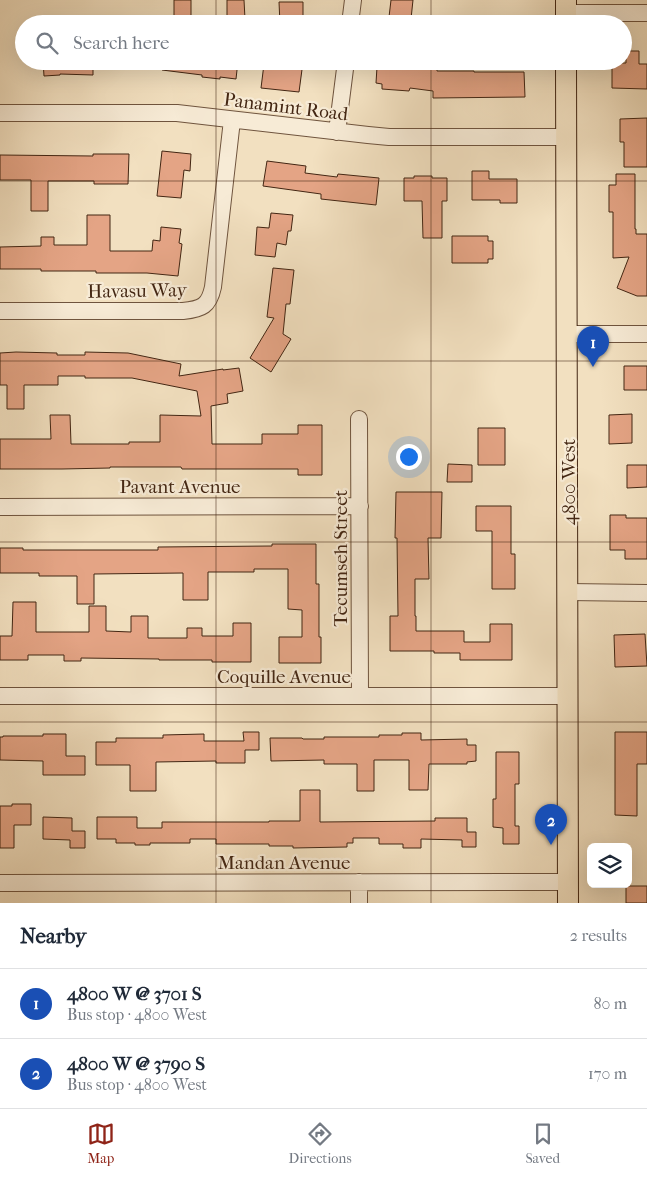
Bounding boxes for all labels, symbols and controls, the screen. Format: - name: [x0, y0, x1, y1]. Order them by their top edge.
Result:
- search box: [15, 15, 632, 70]
- icon: search: [33, 29, 61, 57]
- text: Search here: [73, 32, 169, 54]
- street label: Panamint Road: [222, 88, 350, 126]
- street label: Havasu Way: [87, 279, 188, 303]
- pin: 1: [577, 326, 609, 367]
- street label: 4800 West: [558, 439, 580, 525]
- your location: [396, 444, 422, 470]
- street label: Pavant Avenue: [120, 476, 240, 498]
- street label: Tecumseh Street: [330, 489, 352, 626]
- street label: Coquille Avenue: [217, 666, 351, 688]
- pin: 2: [535, 804, 567, 845]
- map controls: [587, 843, 632, 888]
- button: layers: [587, 843, 632, 888]
- street label: Mandan Avenue: [218, 852, 350, 874]
- text: Nearby: [20, 924, 86, 948]
- text: 2 results: [570, 926, 627, 945]
- text: 4800 W @ 3701 S: [67, 983, 202, 1005]
- text: 1: [33, 994, 39, 1013]
- text: 80 m: [593, 994, 627, 1013]
- text: Bus stop · 4800 West: [67, 1005, 207, 1024]
- text: 4800 W @ 3790 S: [67, 1053, 205, 1075]
- text: 2: [32, 1064, 40, 1083]
- text: 170 m: [588, 1064, 627, 1083]
- text: Bus stop · 4800 West: [67, 1075, 207, 1094]
- tab: Map: [87, 1120, 115, 1167]
- tab: Directions: [289, 1120, 352, 1167]
- tab: Saved: [525, 1120, 560, 1167]

